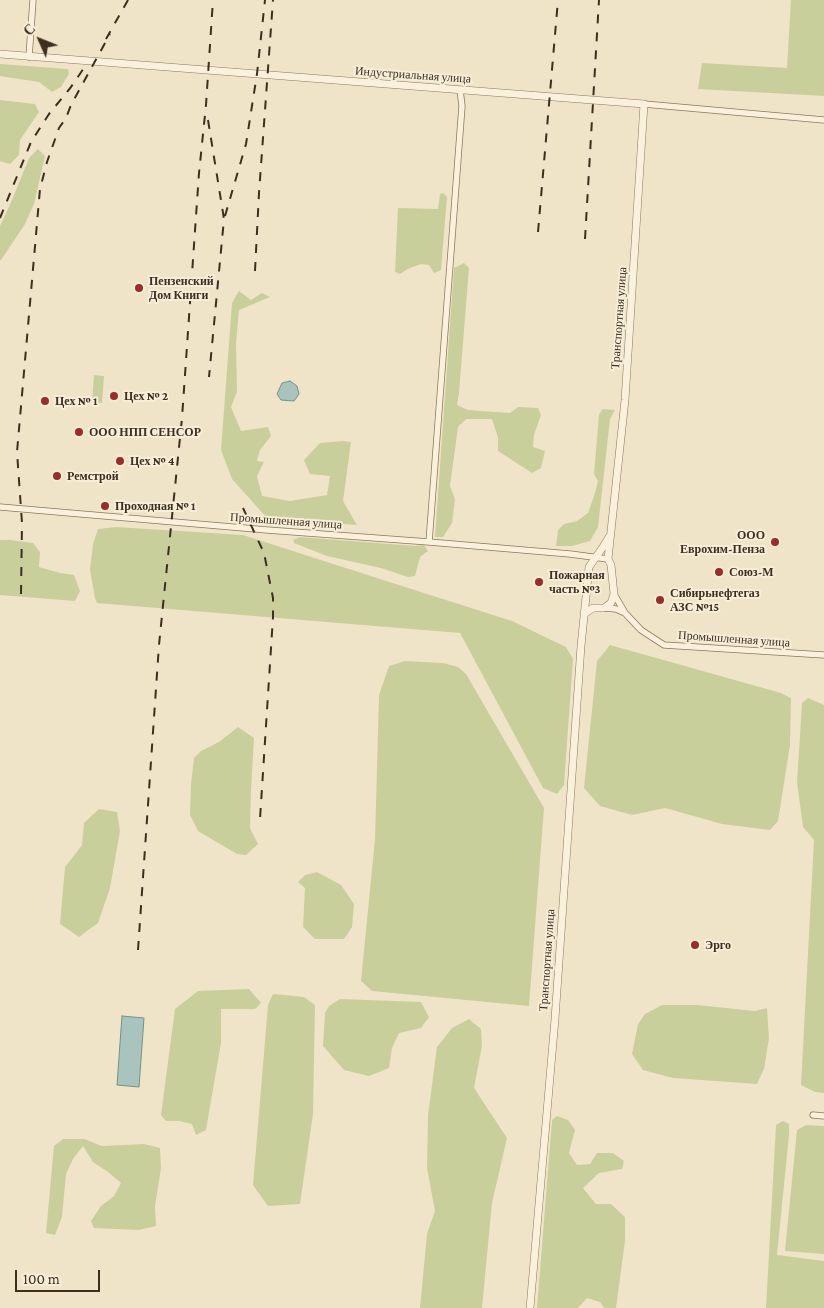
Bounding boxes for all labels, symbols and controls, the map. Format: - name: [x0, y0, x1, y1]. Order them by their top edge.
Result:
- north arrow: [15, 15, 65, 65]
- text: С: [20, 20, 38, 39]
- street label: Индустриальная улица: [354, 64, 472, 86]
- street label: Транспортная улица: [608, 266, 630, 370]
- place label: Пензенский Дом Книги: [149, 274, 214, 302]
- marker: Пензенский Дом Книги: [133, 282, 145, 294]
- place label: Цех № 2: [124, 389, 168, 403]
- marker: Цех № 2: [108, 390, 120, 402]
- place label: Цех № 1: [55, 394, 98, 408]
- marker: Цех № 1: [39, 395, 51, 407]
- place label: ООО НПП СЕНСОР: [89, 425, 201, 439]
- marker: ООО НПП СЕНСОР: [73, 426, 85, 438]
- place label: Цех № 4: [130, 454, 174, 468]
- marker: Цех № 4: [114, 455, 126, 467]
- place label: Ремстрой: [67, 469, 119, 483]
- marker: Ремстрой: [51, 470, 63, 482]
- place label: Проходная № 1: [115, 499, 195, 513]
- marker: Проходная № 1: [99, 500, 111, 512]
- street label: Промышленная улица: [230, 510, 342, 532]
- place label: ООО Еврохим-Пенза: [680, 528, 765, 556]
- marker: ООО Еврохим-Пенза: [769, 536, 781, 548]
- place label: Союз-М: [729, 565, 774, 579]
- marker: Союз-М: [713, 566, 725, 578]
- place label: Пожарная часть №3: [549, 568, 605, 596]
- marker: Пожарная часть №3: [533, 576, 545, 588]
- place label: Сибирьнефтегаз АЗС №15: [670, 586, 760, 614]
- marker: Сибирьнефтегаз АЗС №15: [654, 594, 666, 606]
- street label: Промышленная улица: [678, 628, 790, 650]
- street label: Транспортная улица: [536, 908, 558, 1012]
- place label: Эрго: [705, 938, 731, 952]
- marker: Эрго: [689, 939, 701, 951]
- scale bar: [18, 1260, 102, 1292]
- text: 100 m: [23, 1271, 60, 1287]

